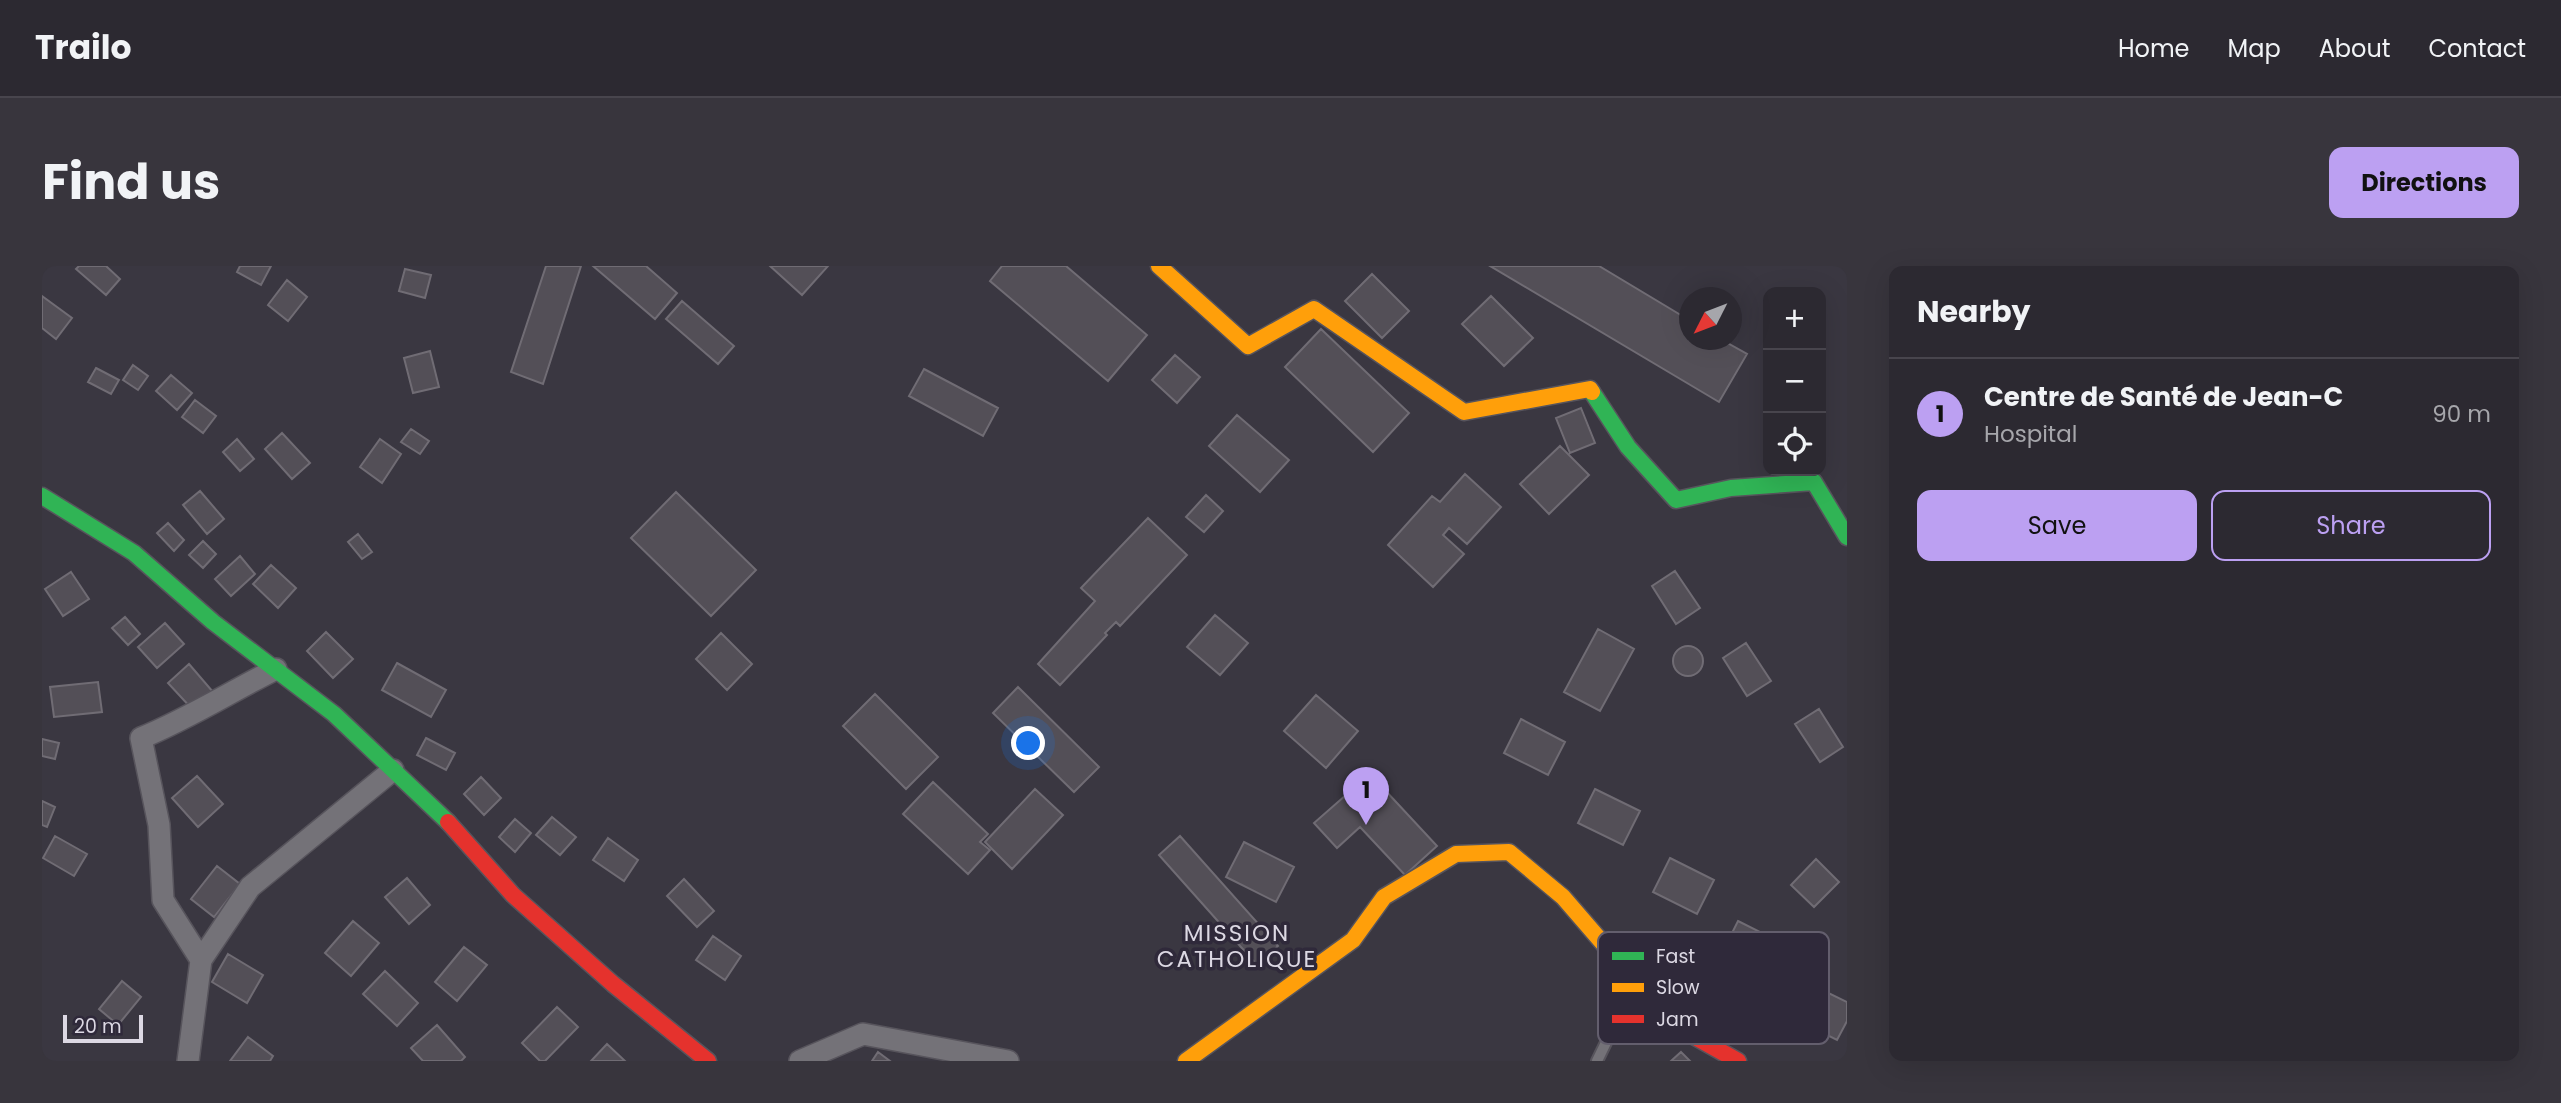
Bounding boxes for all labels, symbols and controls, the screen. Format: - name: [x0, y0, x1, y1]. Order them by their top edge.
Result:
- text: Trailo: [35, 24, 132, 71]
- text: Home: [2118, 32, 2190, 65]
- text: Map: [2228, 32, 2281, 65]
- text: About: [2319, 32, 2390, 65]
- text: Contact: [2428, 32, 2526, 65]
- button: Directions: [2329, 147, 2519, 218]
- text: Find us: [42, 148, 220, 216]
- north arrow: [1679, 287, 1742, 350]
- map controls: [1763, 287, 1826, 476]
- button: +: [1763, 287, 1826, 350]
- text: Nearby: [1917, 290, 2031, 333]
- button: −: [1763, 350, 1826, 413]
- text: Centre de Santé de Jean-C: [1984, 379, 2343, 415]
- text: 1: [1936, 398, 1944, 430]
- text: 90 m: [2432, 398, 2491, 430]
- button: locate: [1763, 413, 1826, 476]
- text: Hospital: [1984, 418, 2077, 450]
- button: Save: [1917, 490, 2197, 561]
- button: Share: [2211, 490, 2491, 561]
- your location: [1011, 726, 1045, 760]
- pin: 1: [1343, 767, 1389, 825]
- district label: MISSION CATHOLIQUE: [1157, 917, 1317, 975]
- legend: [1598, 932, 1829, 1044]
- text: Fast: [1656, 943, 1695, 970]
- text: Slow: [1656, 974, 1700, 1001]
- text: Jam: [1656, 1006, 1698, 1033]
- scale bar: [63, 1012, 144, 1044]
- text: 20 m: [74, 1013, 122, 1040]

